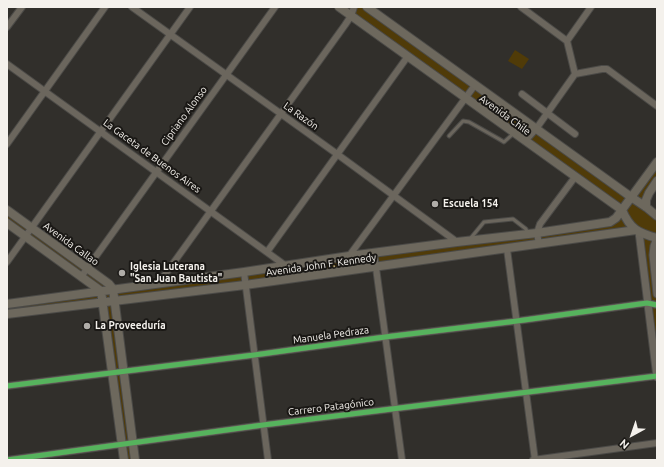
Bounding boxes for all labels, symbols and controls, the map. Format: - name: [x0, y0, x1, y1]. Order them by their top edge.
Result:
- street label: Cipriano Alonso: [158, 84, 210, 148]
- street label: Avenida Chile: [477, 92, 533, 138]
- street label: La Razón: [281, 100, 321, 132]
- street label: La Gaceta de Buenos Aires: [101, 117, 203, 195]
- place label: Escuela 154: [443, 198, 498, 210]
- marker: Escuela 154: [430, 199, 440, 209]
- street label: Avenida Callao: [41, 220, 101, 268]
- street label: Avenida John F. Kennedy: [265, 251, 377, 279]
- place label: Iglesia Luterana "San Juan Bautista": [130, 261, 222, 284]
- marker: Iglesia Luterana "San Juan Bautista": [117, 268, 127, 278]
- place label: La Proveeduría: [95, 320, 166, 332]
- marker: La Proveeduría: [82, 321, 92, 331]
- street label: Manuela Pedraza: [292, 324, 370, 346]
- street label: Carrero Patagónico: [287, 396, 375, 418]
- north arrow: [612, 415, 652, 455]
- text: N: [617, 437, 631, 451]

